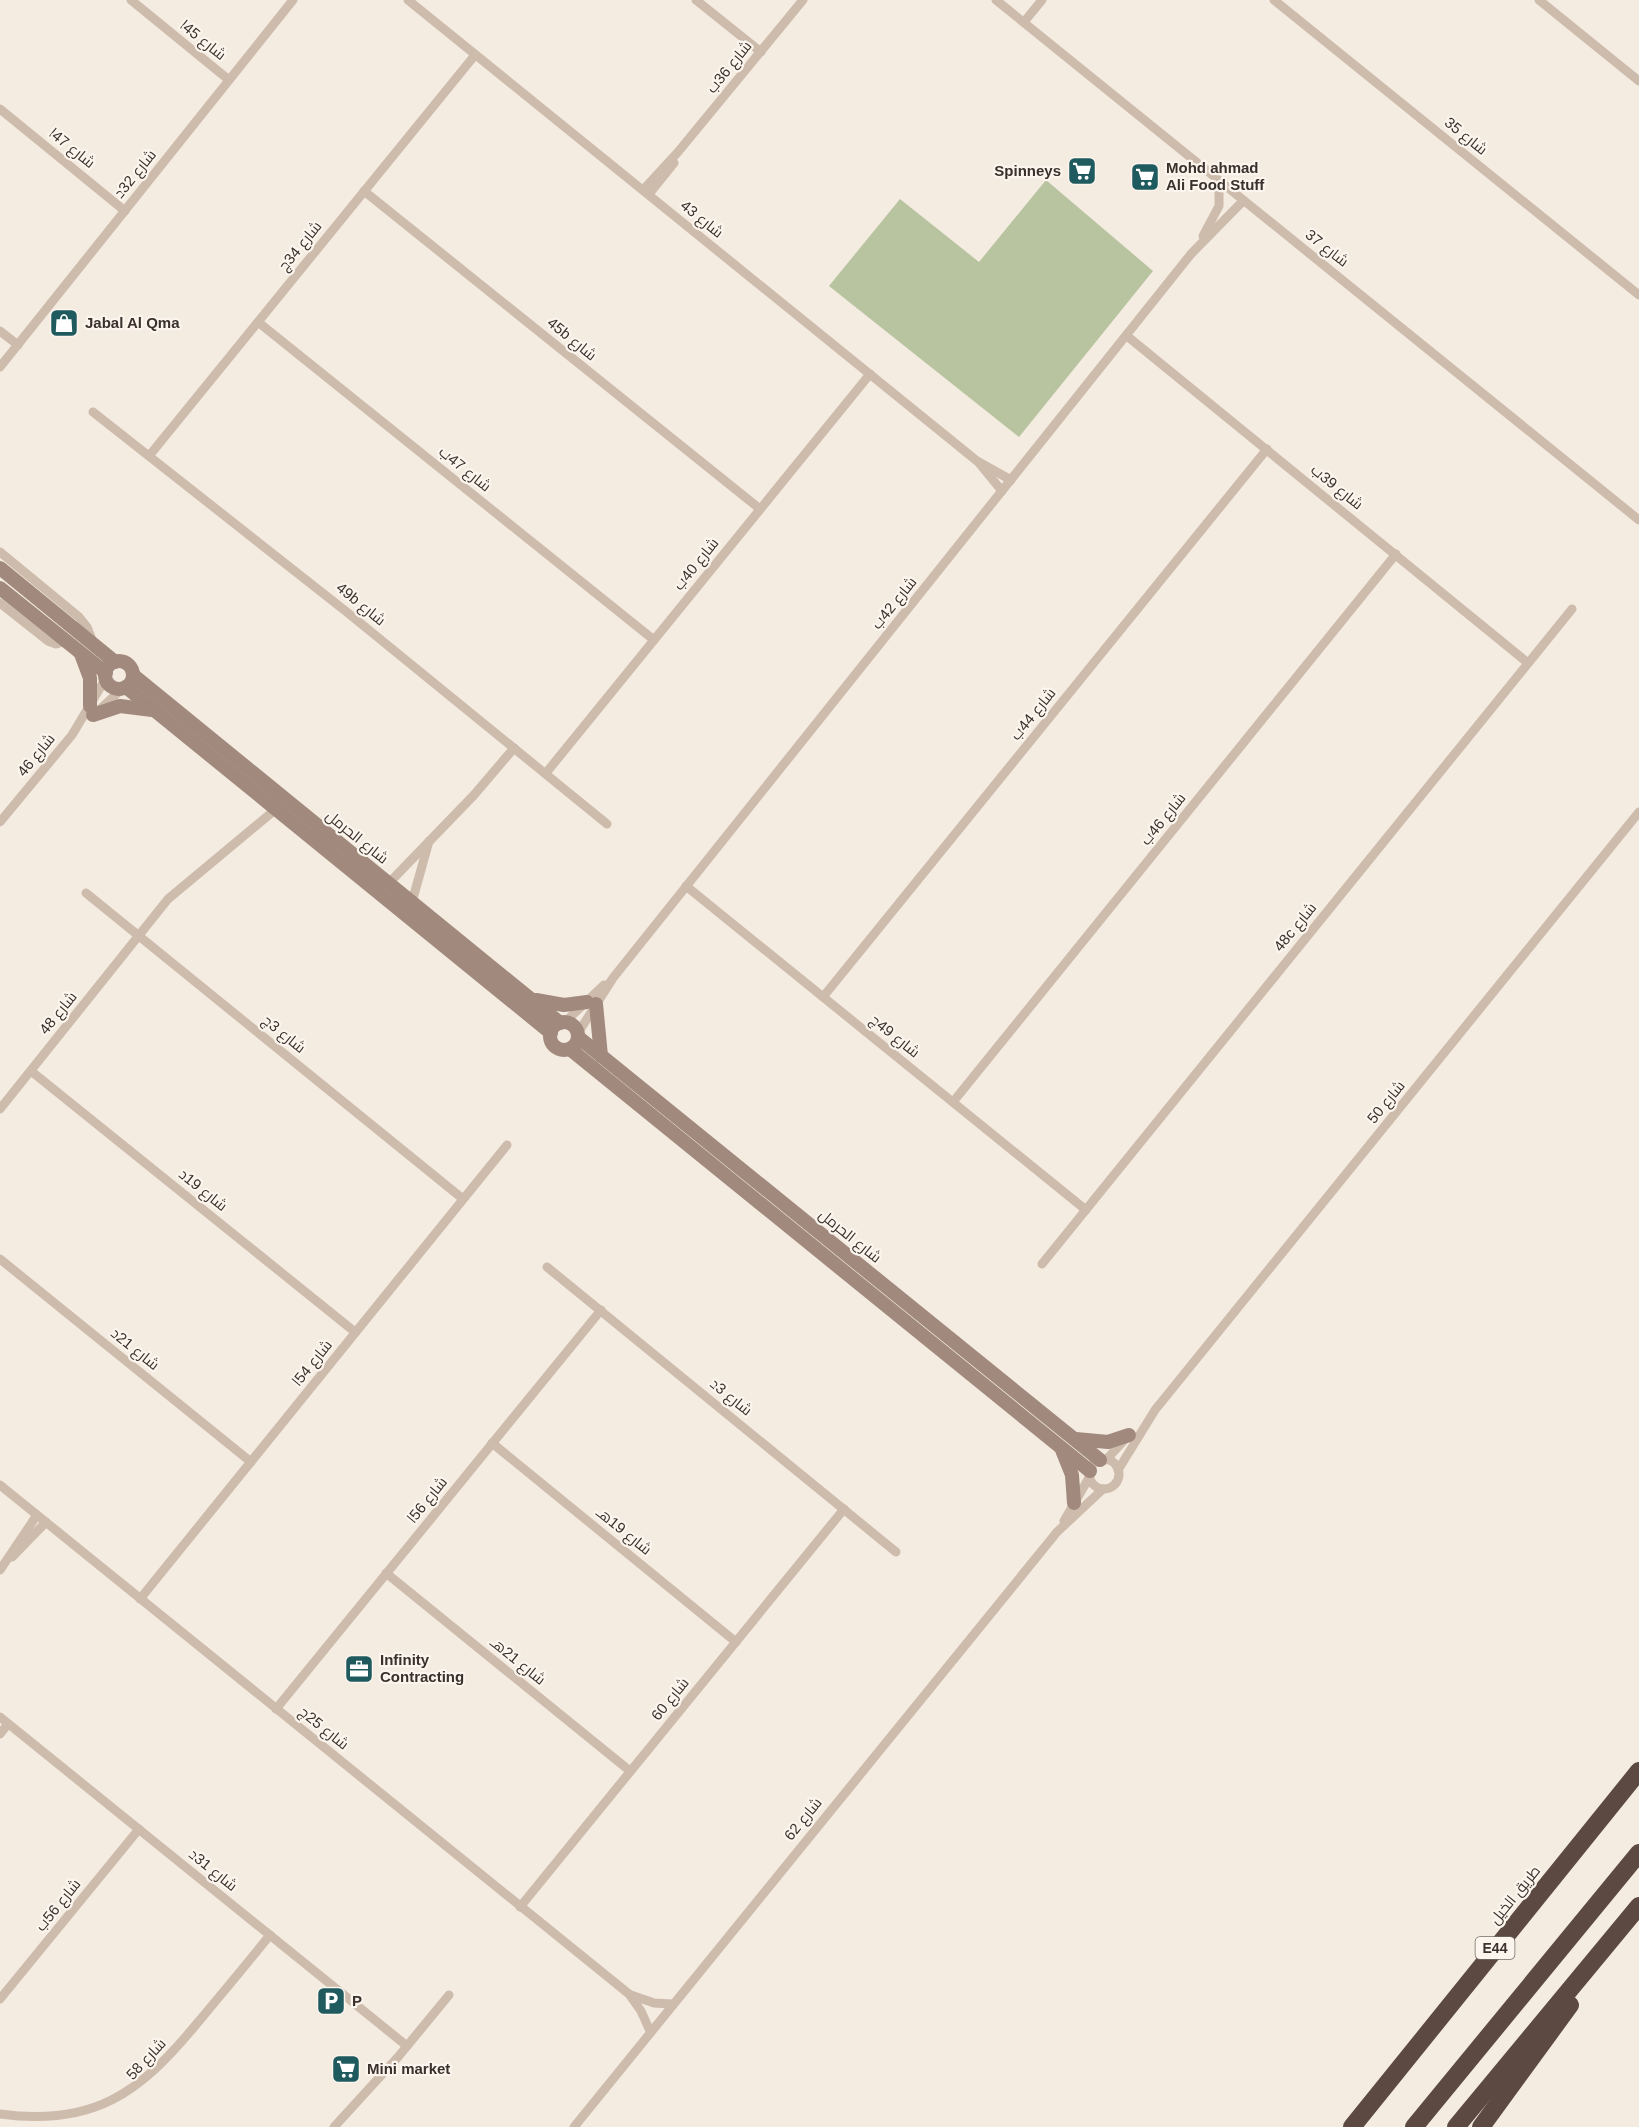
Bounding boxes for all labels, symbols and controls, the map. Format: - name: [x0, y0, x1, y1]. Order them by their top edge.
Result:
- street label: شارع 45ا: [175, 16, 230, 66]
- street label: شارع 36ب: [703, 37, 757, 98]
- street label: شارع 35: [1440, 113, 1491, 160]
- street label: شارع 47ا: [44, 124, 99, 174]
- street label: شارع 32د: [110, 146, 162, 203]
- supermarket icon: Spinneys: [1066, 155, 1098, 187]
- place label: Mohd ahmad Ali Food Stuff: [1166, 159, 1265, 193]
- supermarket icon: Mohd ahmad Ali Food Stuff: [1129, 161, 1161, 193]
- place label: Spinneys: [994, 162, 1061, 179]
- street label: شارع 43: [676, 196, 727, 243]
- street label: شارع 34ج: [275, 218, 327, 276]
- street label: شارع 37: [1301, 226, 1352, 272]
- shop icon: Jabal Al Qma: [48, 307, 80, 339]
- place label: Jabal Al Qma: [85, 314, 180, 331]
- street label: 45b شارع: [542, 314, 600, 366]
- street label: شارع 47ب: [434, 443, 495, 497]
- street label: شارع 39ب: [1306, 461, 1367, 515]
- street label: شارع 40ب: [670, 534, 724, 595]
- street label: شارع 42ب: [868, 573, 922, 634]
- street label: 49b شارع: [331, 579, 389, 631]
- street label: شارع 44ب: [1007, 684, 1061, 745]
- street label: شارع 46: [13, 730, 60, 781]
- street label: شارع 46ب: [1137, 789, 1191, 850]
- street label: شارع الحرمل: [321, 806, 392, 869]
- street label: 48c شارع: [1270, 899, 1322, 956]
- street label: شارع 48: [35, 988, 82, 1039]
- street label: شارع 3ج: [258, 1011, 309, 1058]
- street label: شارع 49ج: [865, 1011, 923, 1063]
- street label: شارع 50: [1363, 1077, 1410, 1128]
- street label: شارع 19د: [174, 1165, 231, 1217]
- street label: شارع الحرمل: [814, 1205, 885, 1268]
- street label: شارع 21د: [106, 1324, 163, 1376]
- street label: شارع 54ا: [288, 1336, 338, 1391]
- street label: شارع 3د: [705, 1375, 756, 1421]
- street label: شارع 56ا: [403, 1473, 453, 1528]
- street label: شارع 19هـ: [591, 1503, 655, 1560]
- street label: شارع 21هـ: [485, 1633, 549, 1690]
- place label: Infinity Contracting: [380, 1651, 464, 1685]
- office icon: Infinity Contracting: [343, 1653, 375, 1685]
- street label: شارع 60: [647, 1674, 694, 1725]
- street label: شارع 25ج: [294, 1703, 352, 1755]
- street label: شارع 62: [780, 1794, 827, 1845]
- street label: شارع 31د: [184, 1845, 241, 1897]
- street label: طريق الخيل: [1486, 1862, 1545, 1929]
- street label: شارع 56ب: [32, 1875, 86, 1936]
- road number: E44: [1476, 1937, 1514, 1959]
- parking icon: P: [315, 1985, 347, 2017]
- place label: P: [352, 1992, 362, 2009]
- street label: شارع 58: [122, 2035, 171, 2085]
- supermarket icon: Mini market: [330, 2053, 362, 2085]
- place label: Mini market: [367, 2060, 450, 2077]

